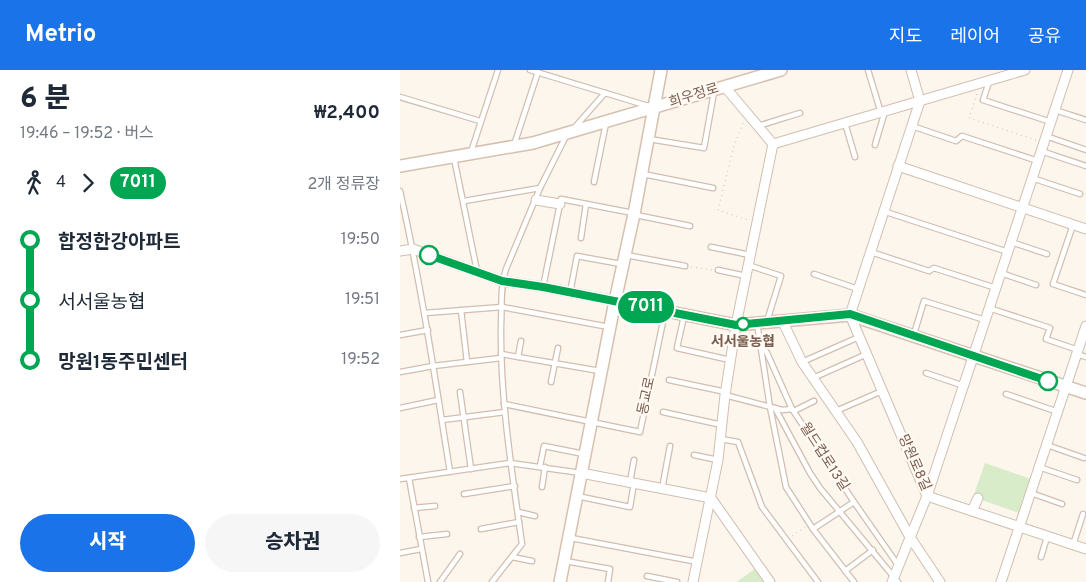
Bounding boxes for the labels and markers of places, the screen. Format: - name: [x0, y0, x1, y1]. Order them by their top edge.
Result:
- unlabelled marker: [419, 245, 439, 265]
- marker: 서서울농협: [736, 317, 750, 331]
- place label: 서서울농협: [711, 334, 775, 351]
- unlabelled marker: [1038, 371, 1058, 391]

